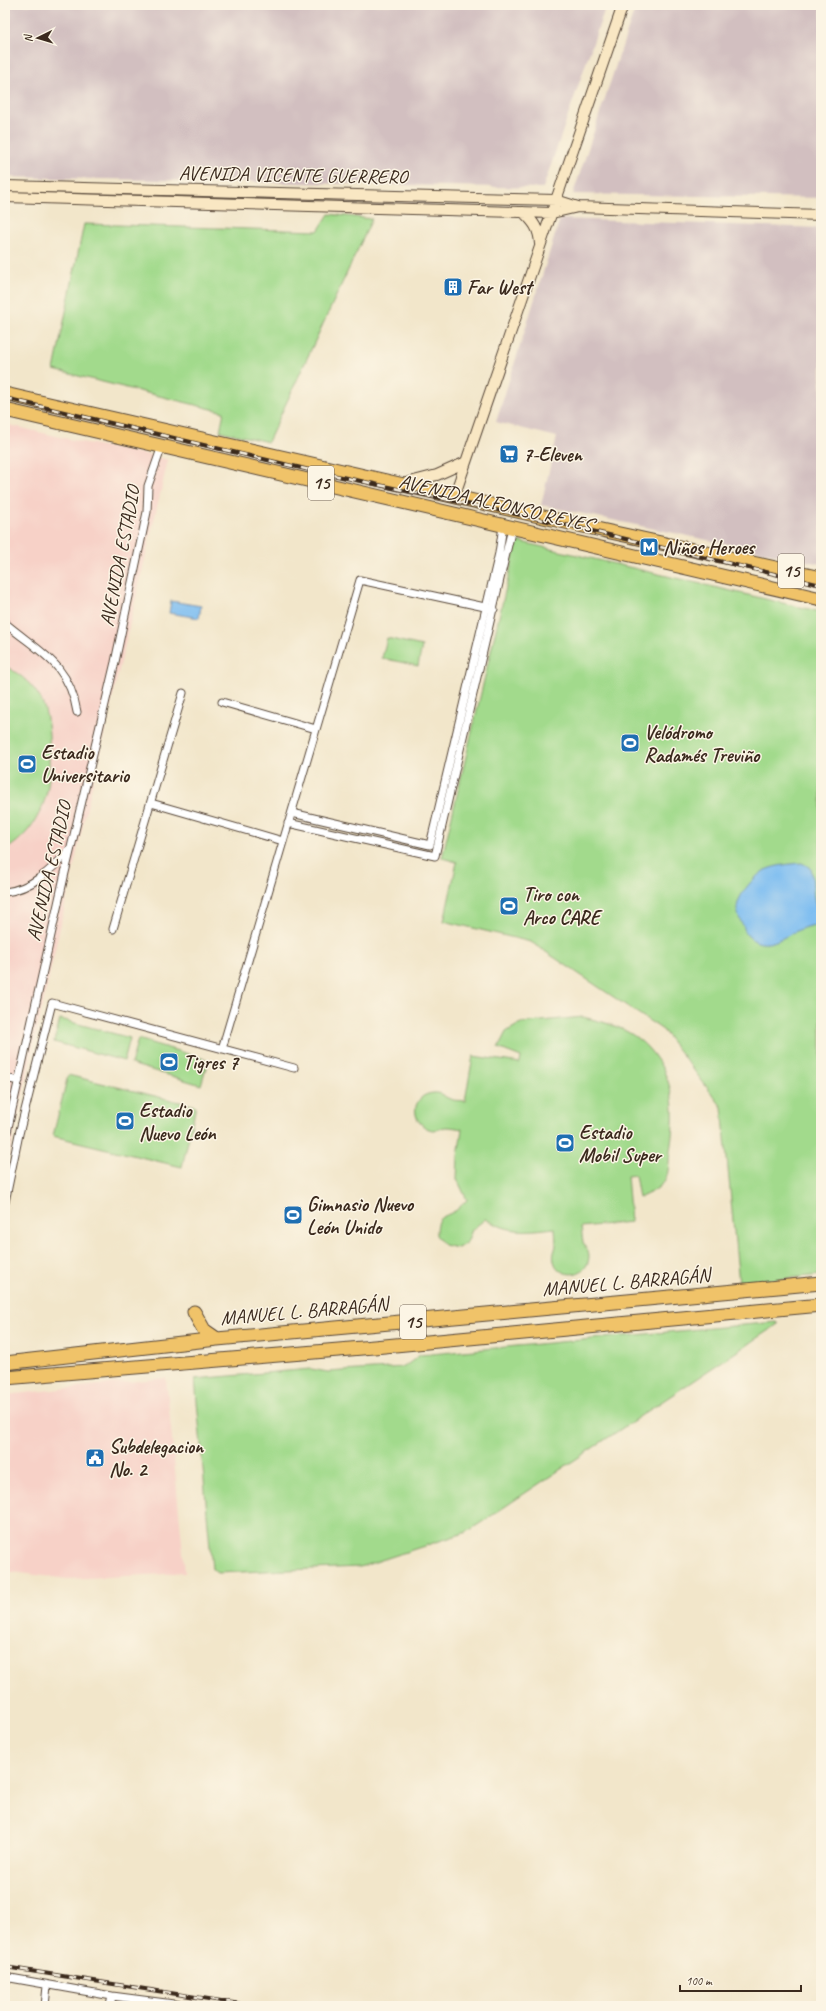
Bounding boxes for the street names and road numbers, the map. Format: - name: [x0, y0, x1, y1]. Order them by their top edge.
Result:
- street label: AVENIDA VICENTE GUERRERO: [179, 161, 409, 190]
- road number: 15: [308, 466, 334, 500]
- street label: AVENIDA ALFONSO REYES: [397, 469, 600, 538]
- street label: AVENIDA ESTADIO: [94, 482, 146, 628]
- road number: 15: [778, 554, 804, 588]
- street label: AVENIDA ESTADIO: [21, 797, 78, 943]
- street label: MANUEL L. BARRAGÁN: [541, 1262, 714, 1302]
- street label: MANUEL L. BARRAGÁN: [219, 1291, 392, 1331]
- road number: 15: [400, 1305, 426, 1339]

